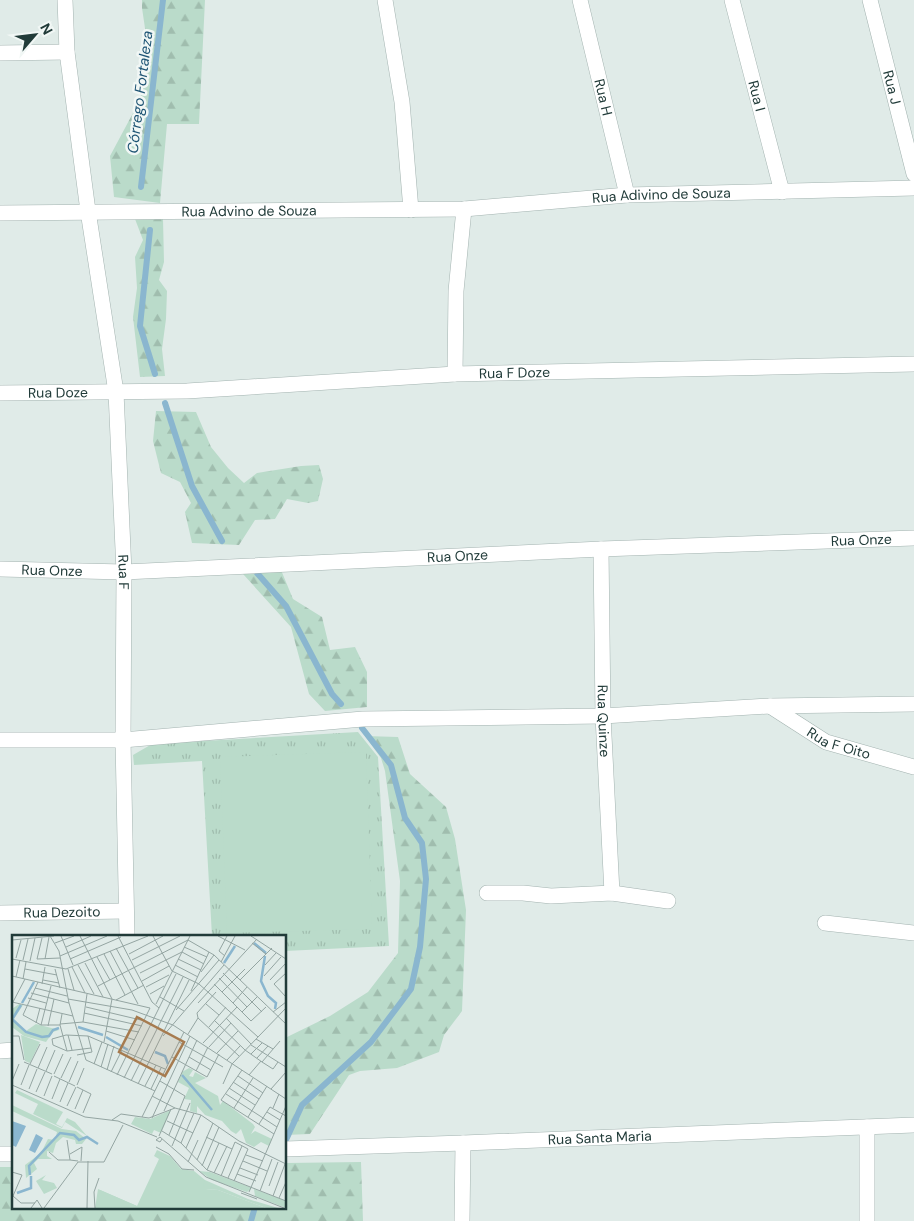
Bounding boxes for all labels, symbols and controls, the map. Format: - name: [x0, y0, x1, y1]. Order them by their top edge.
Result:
- north arrow: [10, 10, 60, 60]
- text: N: [36, 20, 57, 38]
- water label: Córrego Fortaleza: [123, 29, 157, 155]
- street label: Rua J: [879, 68, 905, 106]
- street label: Rua H: [590, 77, 617, 117]
- street label: Rua I: [744, 79, 770, 113]
- street label: Rua Adivino de Souza: [591, 183, 731, 207]
- street label: Rua Advino de Souza: [181, 201, 317, 220]
- street label: Rua F Doze: [479, 363, 550, 382]
- street label: Rua Doze: [28, 383, 88, 402]
- street label: Rua Onze: [830, 530, 892, 550]
- street label: Rua Onze: [427, 545, 489, 566]
- street label: Rua F: [114, 554, 133, 590]
- street label: Rua Onze: [21, 561, 83, 580]
- street label: Rua Quinze: [594, 685, 614, 758]
- street label: Rua F Oito: [803, 723, 873, 763]
- street label: Rua Dezoito: [23, 902, 101, 922]
- inset map: [12, 935, 286, 1208]
- street label: Rua Santa Maria: [547, 1126, 652, 1149]

